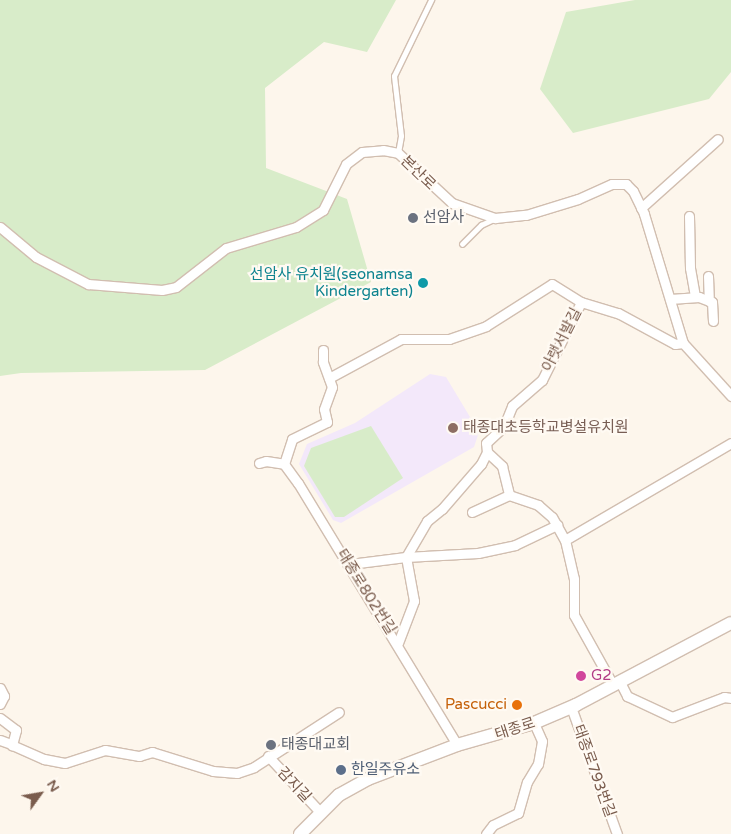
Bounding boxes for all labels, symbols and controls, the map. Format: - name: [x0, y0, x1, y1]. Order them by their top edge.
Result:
- street label: 본산로: [397, 152, 439, 194]
- place label: 선암사: [423, 209, 464, 227]
- marker: 선암사: [407, 212, 419, 224]
- place label: 선암사 유치원(seonamsa Kindergarten): [250, 265, 413, 300]
- marker: 선암사 유치원(seonamsa Kindergarten): [417, 277, 429, 289]
- street label: 아랫서발길: [538, 305, 586, 375]
- place label: 태종대초등학교병설유치원: [463, 419, 629, 437]
- marker: 태종대초등학교병설유치원: [447, 422, 459, 434]
- street label: 태종로802번길: [333, 546, 399, 638]
- place label: G2: [591, 667, 612, 685]
- marker: G2: [575, 670, 587, 682]
- place label: Pascucci: [445, 696, 507, 714]
- marker: Pascucci: [511, 699, 523, 711]
- street label: 태종로: [493, 714, 537, 744]
- street label: 태종로793번길: [569, 722, 619, 820]
- place label: 태종대교회: [281, 736, 350, 754]
- marker: 태종대교회: [265, 739, 277, 751]
- place label: 한일주유소: [351, 761, 420, 779]
- street label: 감지길: [273, 764, 315, 806]
- marker: 한일주유소: [335, 764, 347, 776]
- north arrow: [15, 769, 65, 819]
- text: N: [43, 777, 63, 795]

